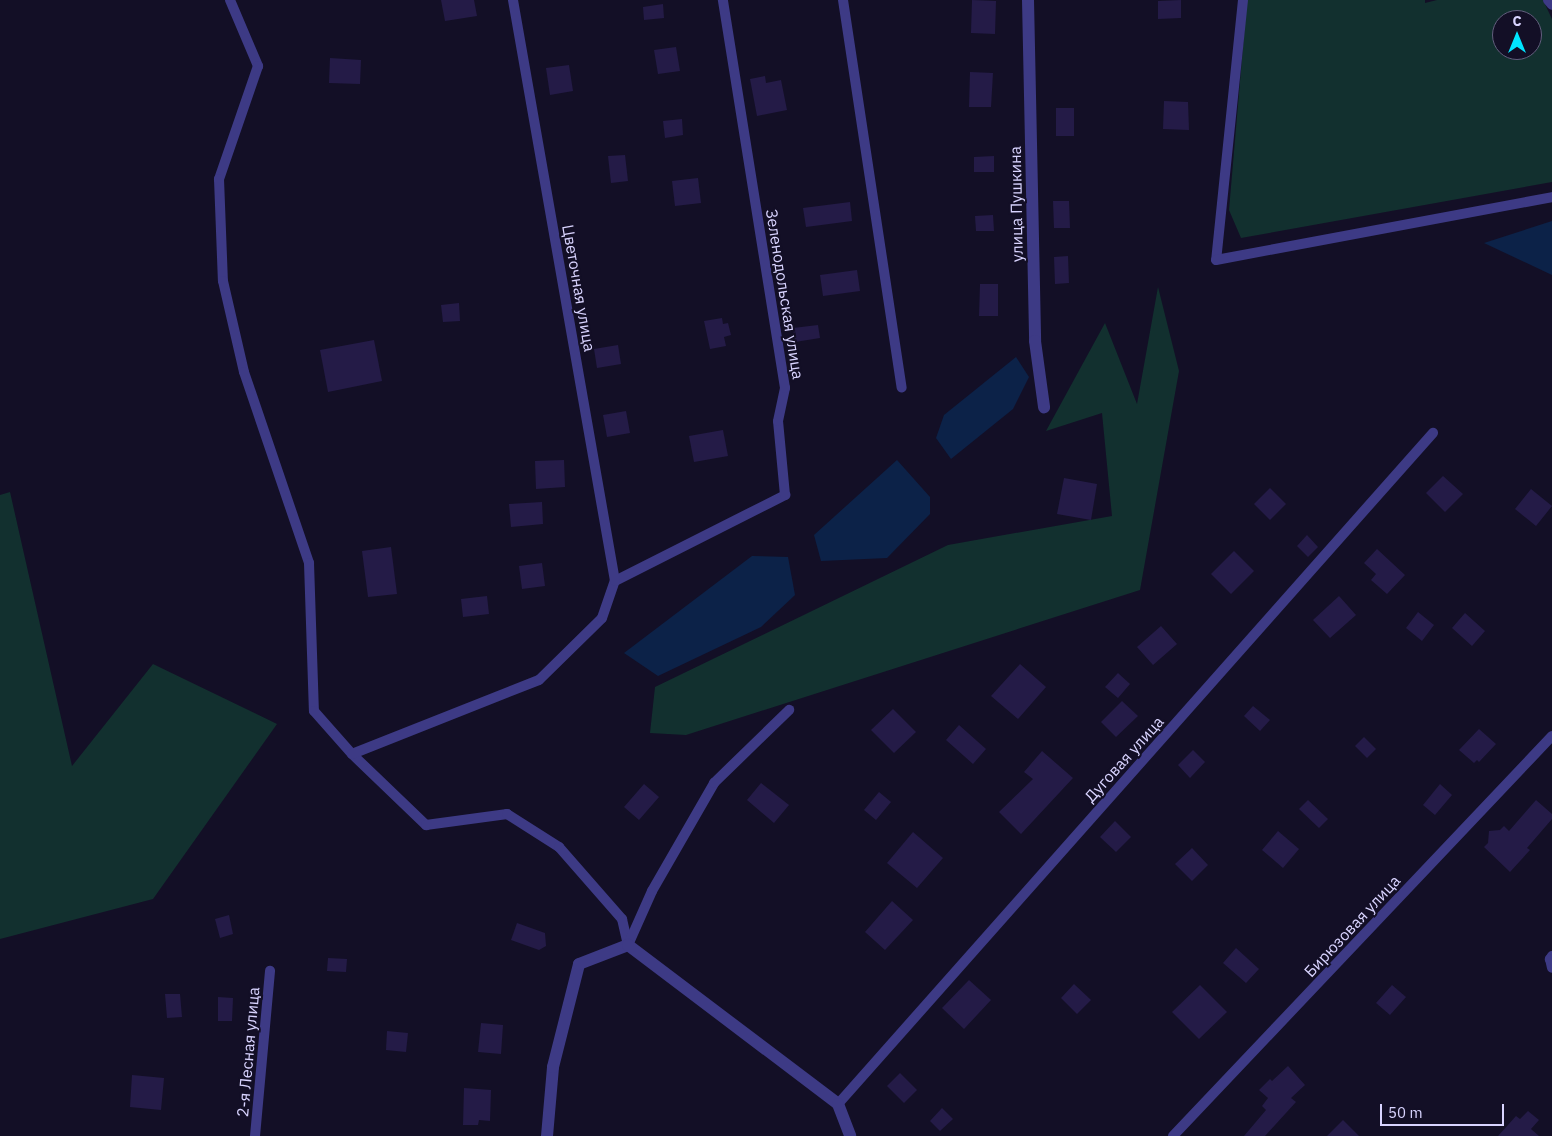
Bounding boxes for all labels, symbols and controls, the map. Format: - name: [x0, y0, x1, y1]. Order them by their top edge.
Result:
- north arrow: [1492, 10, 1542, 60]
- text: С: [1512, 12, 1522, 30]
- street label: улица Пушкина: [1005, 146, 1027, 262]
- street label: Зеленодольская улица: [762, 207, 808, 381]
- street label: Цветочная улица: [558, 223, 600, 353]
- street label: Дуговая улица: [1080, 712, 1168, 806]
- street label: Бирюзовая улица: [1300, 871, 1404, 981]
- street label: 2-я Лесная улица: [233, 986, 263, 1118]
- scale bar: [1382, 1094, 1506, 1126]
- text: 50 m: [1388, 1103, 1423, 1122]

